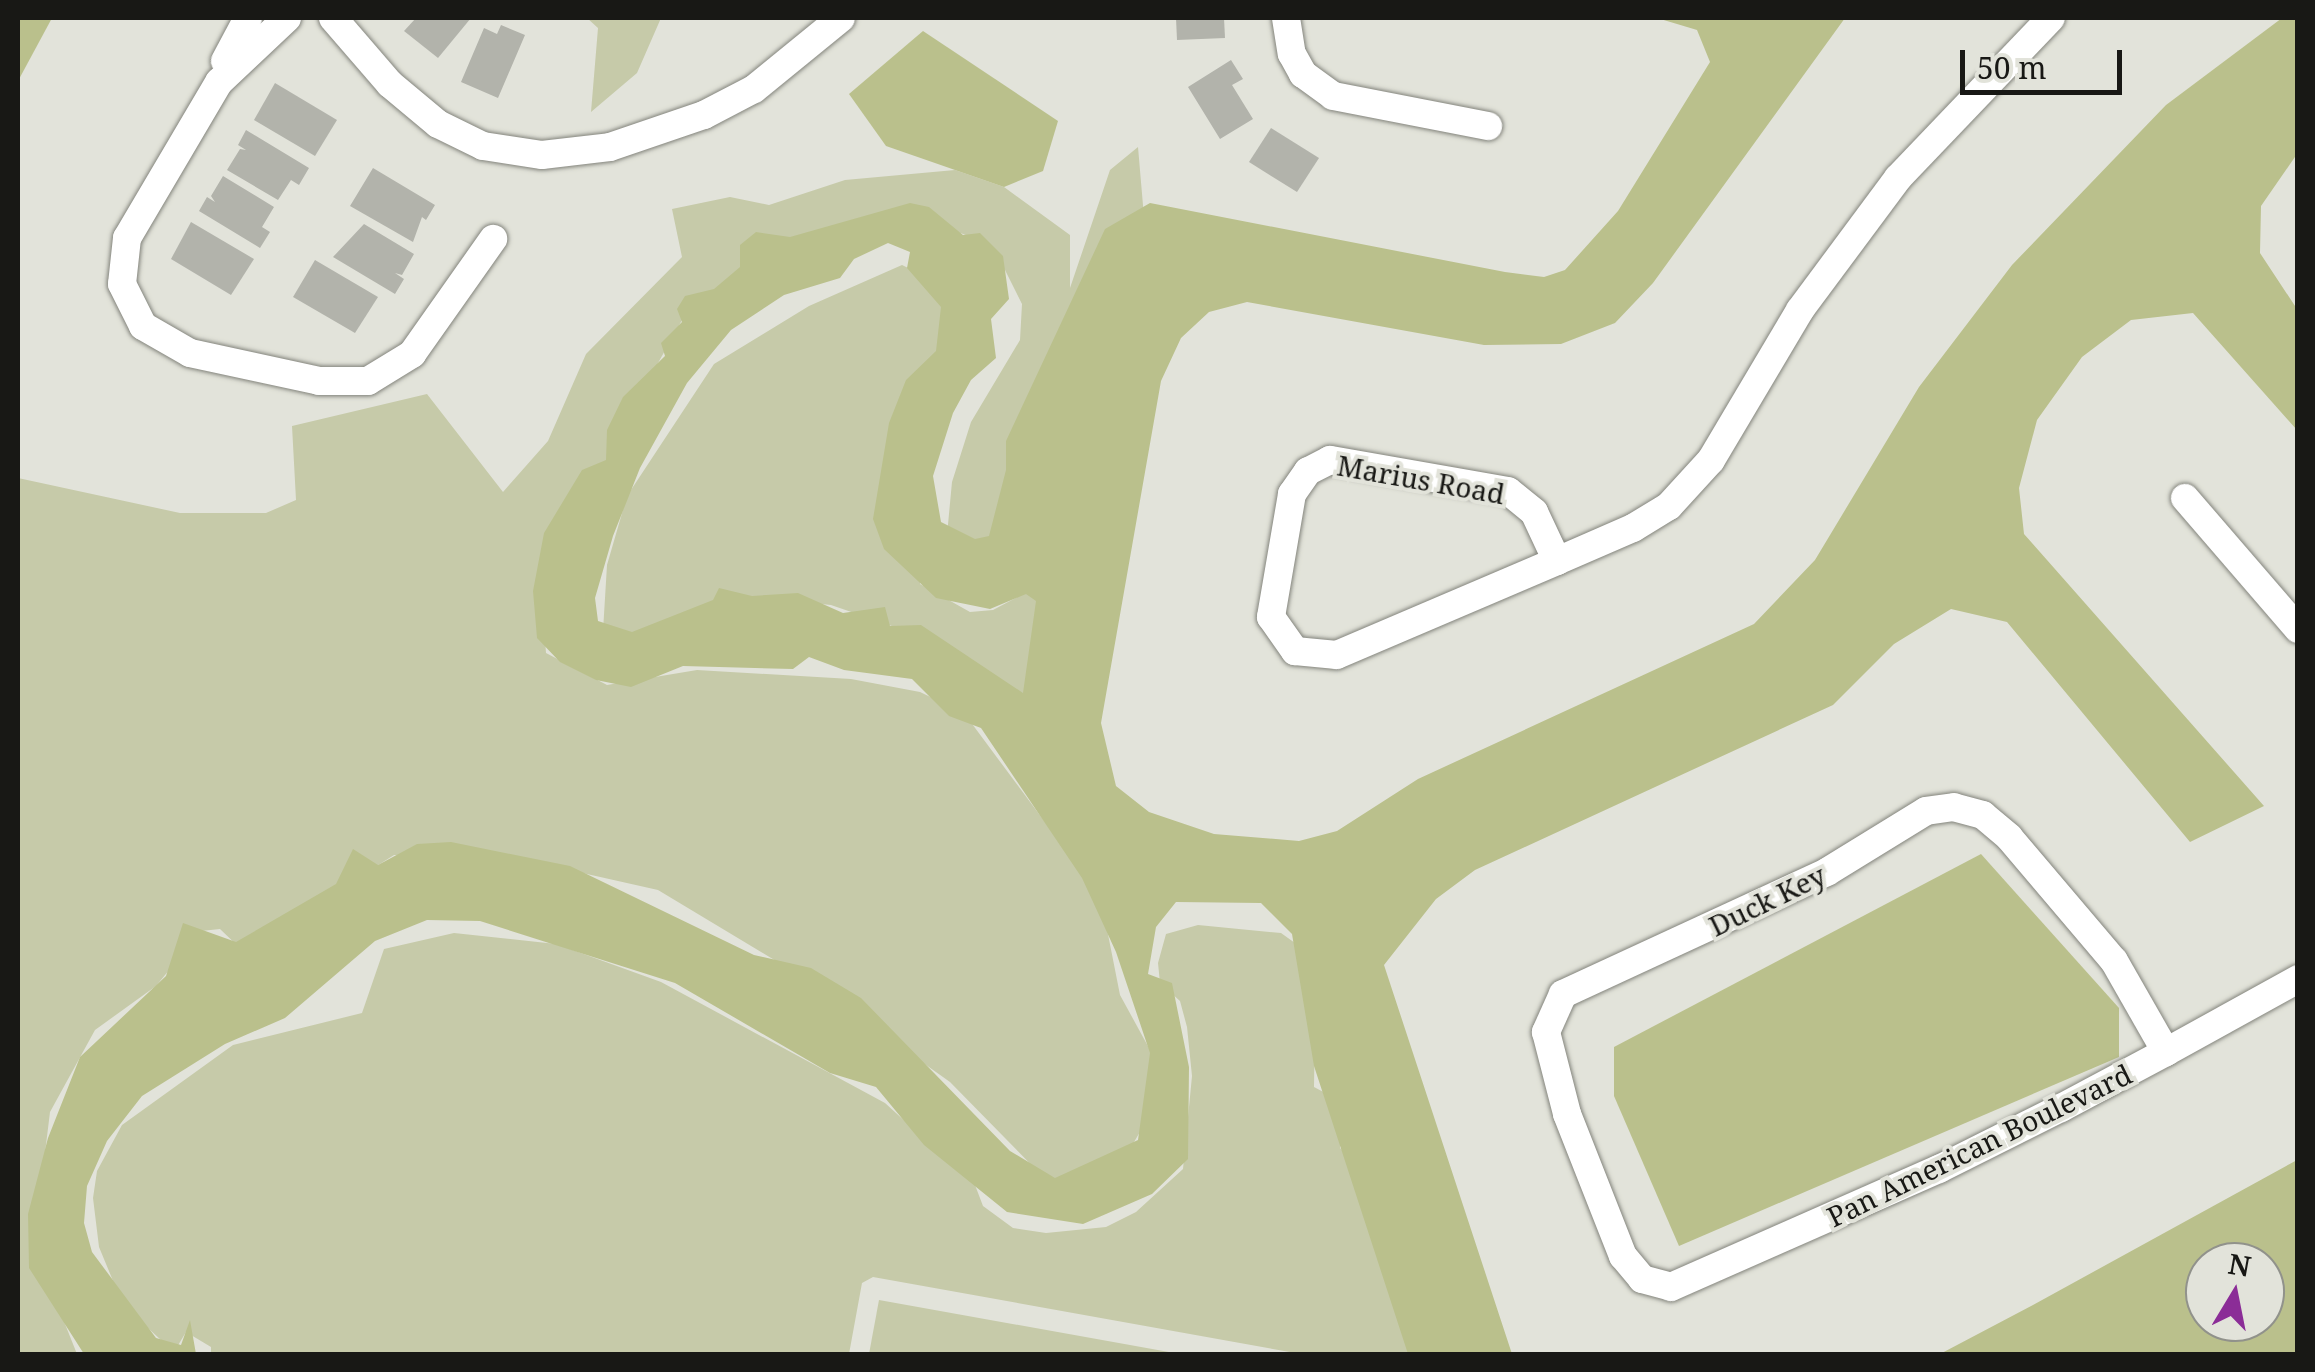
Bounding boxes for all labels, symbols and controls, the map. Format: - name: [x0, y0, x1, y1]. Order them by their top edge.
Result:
- scale bar: [1965, 30, 2128, 92]
- text: 50 m: [1977, 47, 2047, 88]
- street label: Marius Road: [1335, 448, 1507, 510]
- street label: Duck Key: [1703, 857, 1831, 943]
- street label: Pan American Boulevard: [1821, 1057, 2137, 1233]
- north arrow: [2185, 1242, 2285, 1342]
- text: N: [2226, 1244, 2254, 1285]

